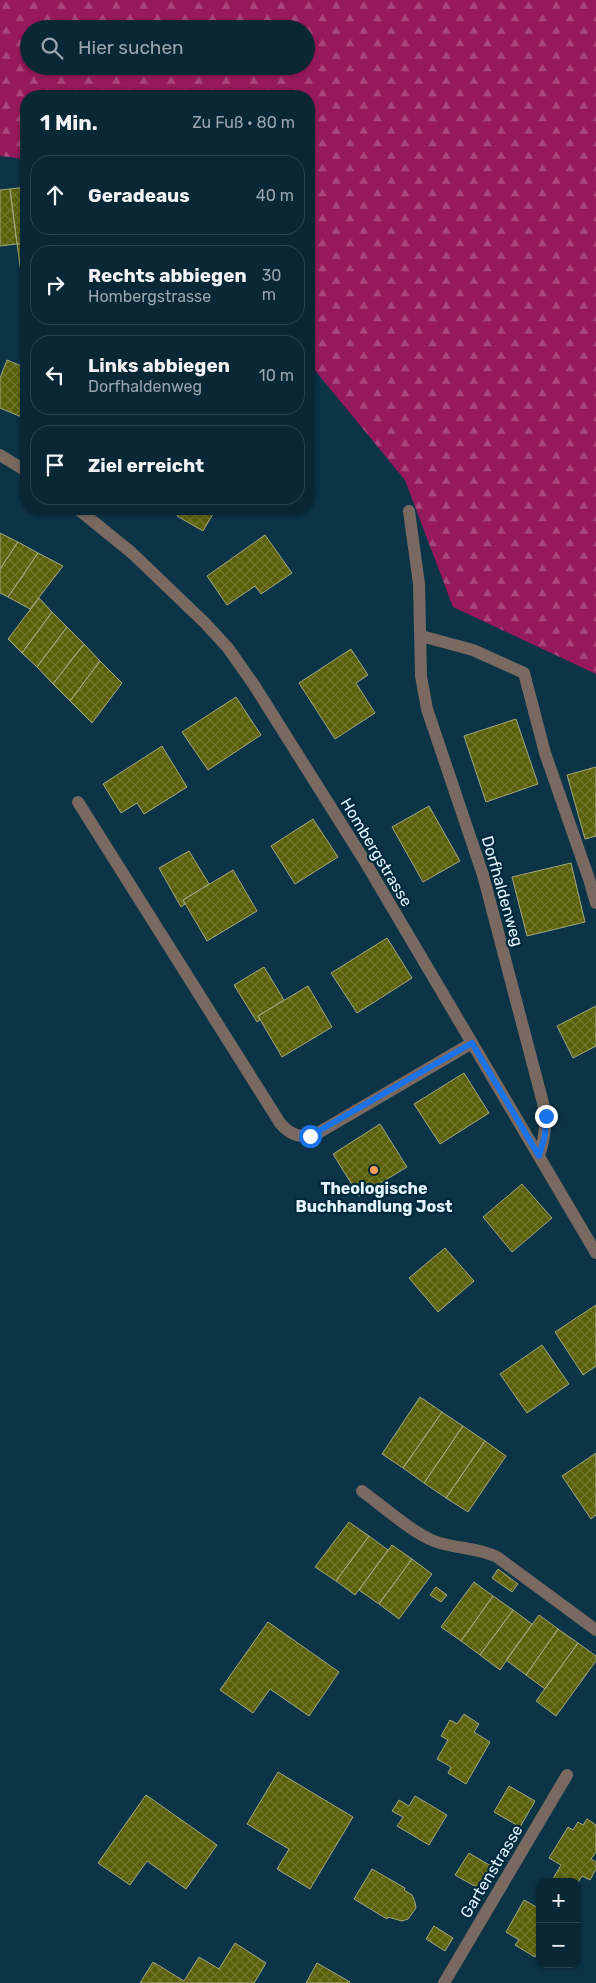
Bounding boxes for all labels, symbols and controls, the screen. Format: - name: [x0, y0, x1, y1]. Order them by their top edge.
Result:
- search box: [20, 20, 315, 75]
- icon: search: [38, 34, 66, 62]
- text: Hier suchen: [78, 36, 184, 59]
- text: 1 Min.: [40, 110, 98, 135]
- text: Zu Fuß · 80 m: [192, 113, 295, 132]
- icon: ahead: [41, 181, 69, 209]
- text: Geradeaus: [88, 184, 190, 207]
- text: 40 m: [256, 186, 294, 205]
- text: Rechts abbiegen: [88, 264, 247, 287]
- text: 30 m: [262, 266, 281, 304]
- icon: right: [41, 271, 69, 299]
- text: Hombergstrasse: [88, 287, 211, 306]
- text: Links abbiegen: [88, 354, 230, 377]
- icon: left: [41, 361, 69, 389]
- text: 10 m: [259, 366, 294, 385]
- text: Dorfhaldenweg: [88, 377, 202, 396]
- icon: arrive: [41, 451, 69, 479]
- text: Ziel erreicht: [88, 454, 204, 477]
- street label: Hombergstrasse: [337, 795, 416, 910]
- street label: Dorfhaldenweg: [478, 834, 527, 949]
- route end: [535, 1105, 558, 1128]
- route start: [299, 1125, 322, 1148]
- marker: Theologische Buchhandlung Jost: [368, 1164, 380, 1176]
- place label: Theologische Buchhandlung Jost: [295, 1179, 453, 1216]
- street label: Gartenstrasse: [456, 1821, 527, 1921]
- map controls: [536, 1878, 581, 1968]
- button: +: [536, 1878, 581, 1923]
- button: −: [536, 1923, 581, 1968]

